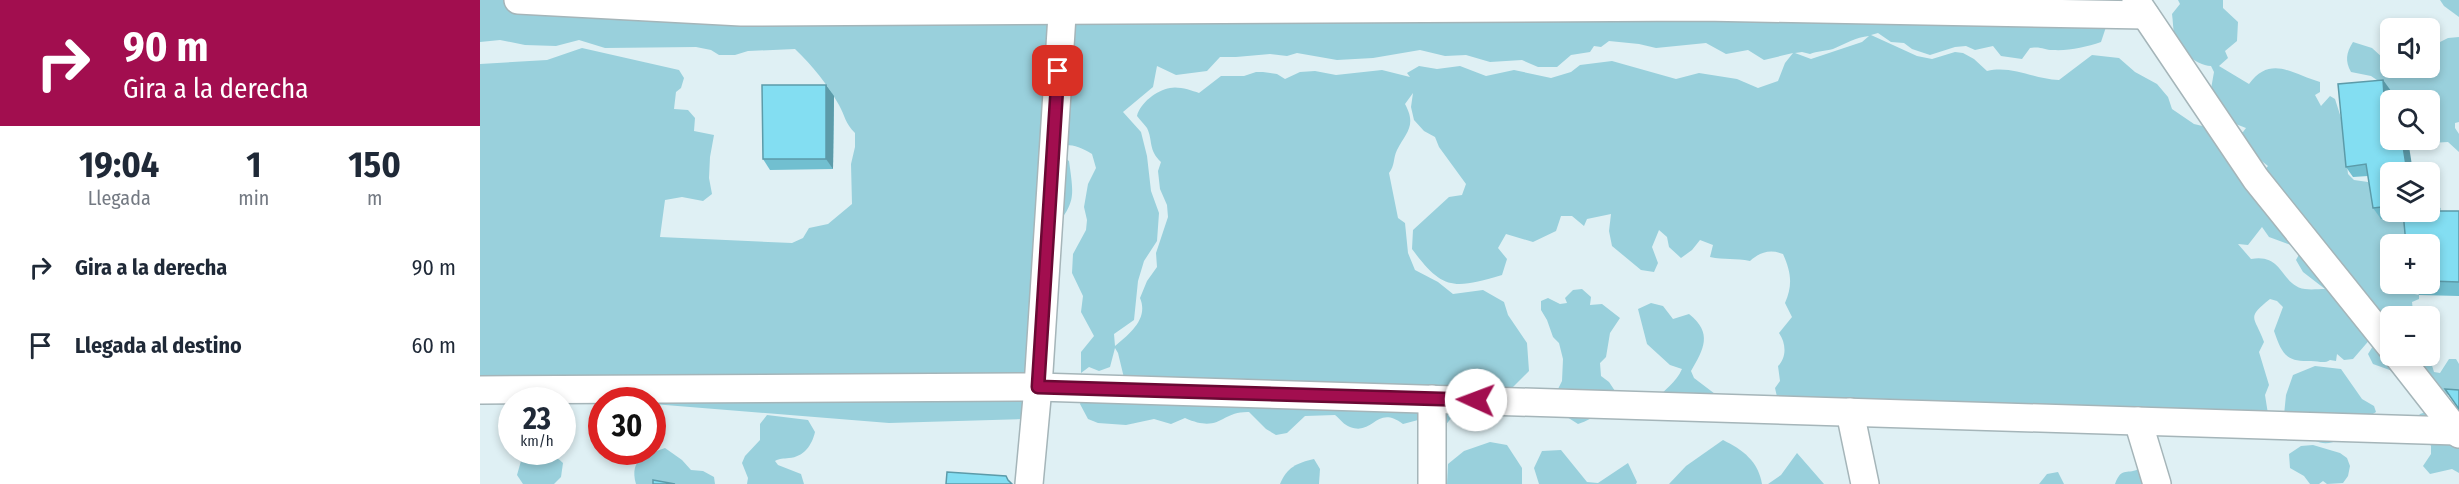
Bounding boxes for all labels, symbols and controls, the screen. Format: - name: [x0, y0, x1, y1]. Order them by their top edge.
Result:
- map controls: [2380, 18, 2440, 366]
- button: sound: [2380, 18, 2440, 78]
- text: 90 m: [123, 22, 208, 72]
- icon: right: [24, 24, 102, 102]
- pin: [1032, 45, 1083, 96]
- icon: arrive: [1041, 54, 1074, 87]
- text: Gira a la derecha: [123, 73, 308, 105]
- button: search: [2380, 90, 2440, 150]
- text: 19:04: [79, 143, 159, 187]
- text: 1: [246, 143, 261, 187]
- text: 150: [348, 143, 401, 187]
- button: layers: [2380, 162, 2440, 222]
- text: Llegada: [88, 186, 151, 210]
- text: min: [238, 186, 269, 210]
- text: m: [367, 186, 382, 210]
- button: +: [2380, 234, 2440, 294]
- icon: right: [24, 251, 57, 284]
- text: Gira a la derecha: [75, 254, 227, 281]
- text: 90 m: [412, 254, 456, 281]
- button: −: [2380, 306, 2440, 366]
- icon: arrive: [24, 329, 57, 362]
- text: Llegada al destino: [75, 332, 242, 359]
- text: 60 m: [412, 332, 456, 359]
- position arrow: [1444, 368, 1508, 432]
- speed limit sign: 30: [588, 387, 666, 465]
- text: 23: [523, 401, 551, 437]
- text: km/h: [520, 432, 554, 450]

